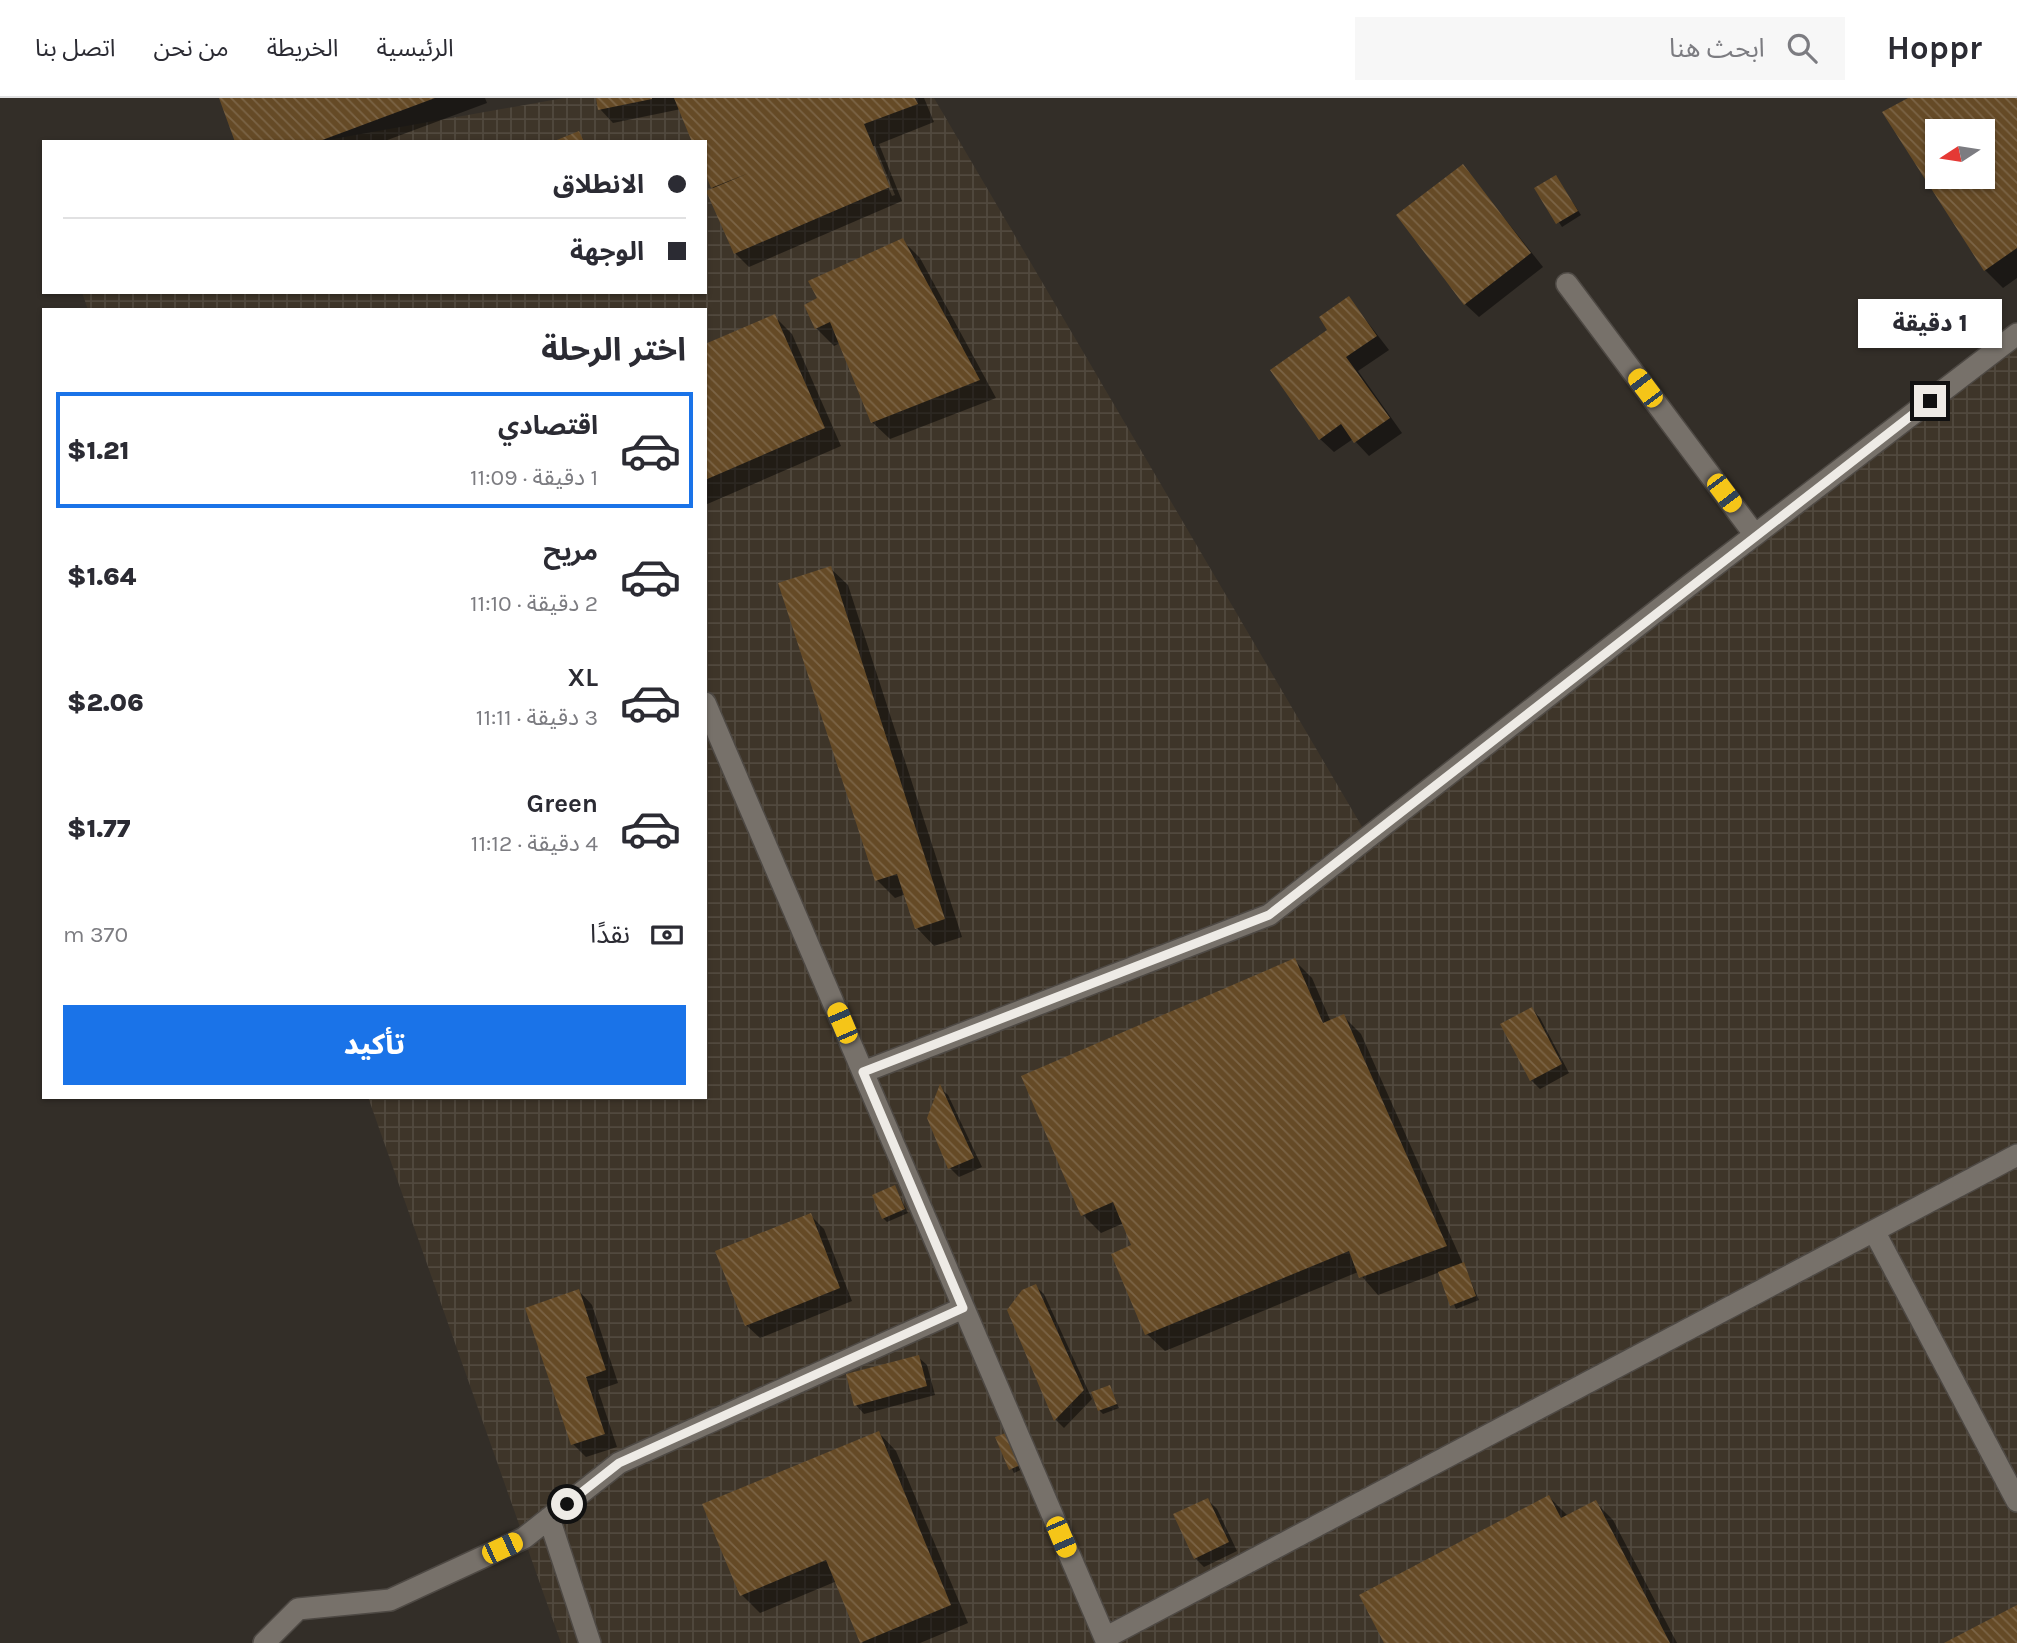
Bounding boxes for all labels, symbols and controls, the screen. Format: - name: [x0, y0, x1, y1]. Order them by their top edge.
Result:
- search box: [1355, 17, 1845, 80]
- icon: search: [1783, 29, 1821, 67]
- text: Hoppr: [1887, 29, 1982, 67]
- text: ابحث هنا: [1669, 33, 1765, 64]
- text: اتصل بنا: [35, 34, 116, 62]
- text: من نحن: [154, 34, 229, 62]
- text: الخريطة: [267, 34, 339, 62]
- text: الرئيسية: [377, 34, 454, 62]
- north arrow: [1925, 119, 1995, 189]
- map controls: [1925, 119, 1995, 189]
- text: الانطلاق: [553, 169, 644, 200]
- text: الوجهة: [570, 236, 644, 267]
- callout: 1 دقيقة: [1858, 300, 2002, 348]
- text: 1 دقيقة: [1892, 310, 1968, 337]
- text: اختر الرحلة: [541, 331, 686, 368]
- car: [1624, 365, 1667, 411]
- route end: [1914, 385, 1946, 417]
- text: اقتصادي: [498, 410, 598, 441]
- icon: car: [619, 419, 682, 482]
- text: $1.21: [67, 435, 130, 466]
- text: 1 دقيقة · 11:09: [470, 464, 598, 491]
- car: [1703, 470, 1746, 516]
- text: مريح: [543, 536, 598, 567]
- icon: car: [619, 545, 682, 608]
- text: $1.64: [67, 561, 136, 592]
- text: 2 دقيقة · 11:10: [470, 590, 598, 617]
- text: XL: [567, 662, 598, 693]
- icon: car: [619, 671, 682, 734]
- text: $2.06: [67, 687, 144, 718]
- text: 3 دقيقة · 11:11: [476, 704, 598, 731]
- text: Green: [526, 788, 598, 819]
- icon: car: [619, 797, 682, 860]
- text: $1.77: [67, 813, 131, 844]
- text: 4 دقيقة · 11:12: [471, 830, 598, 857]
- icon: cash: [648, 916, 686, 954]
- text: نقدًا: [590, 919, 630, 950]
- text: 370 m: [63, 921, 128, 948]
- car: [825, 1000, 860, 1046]
- button: تأكيد: [63, 1005, 686, 1085]
- route start: [551, 1488, 583, 1520]
- car: [1044, 1514, 1079, 1560]
- car: [479, 1530, 526, 1566]

